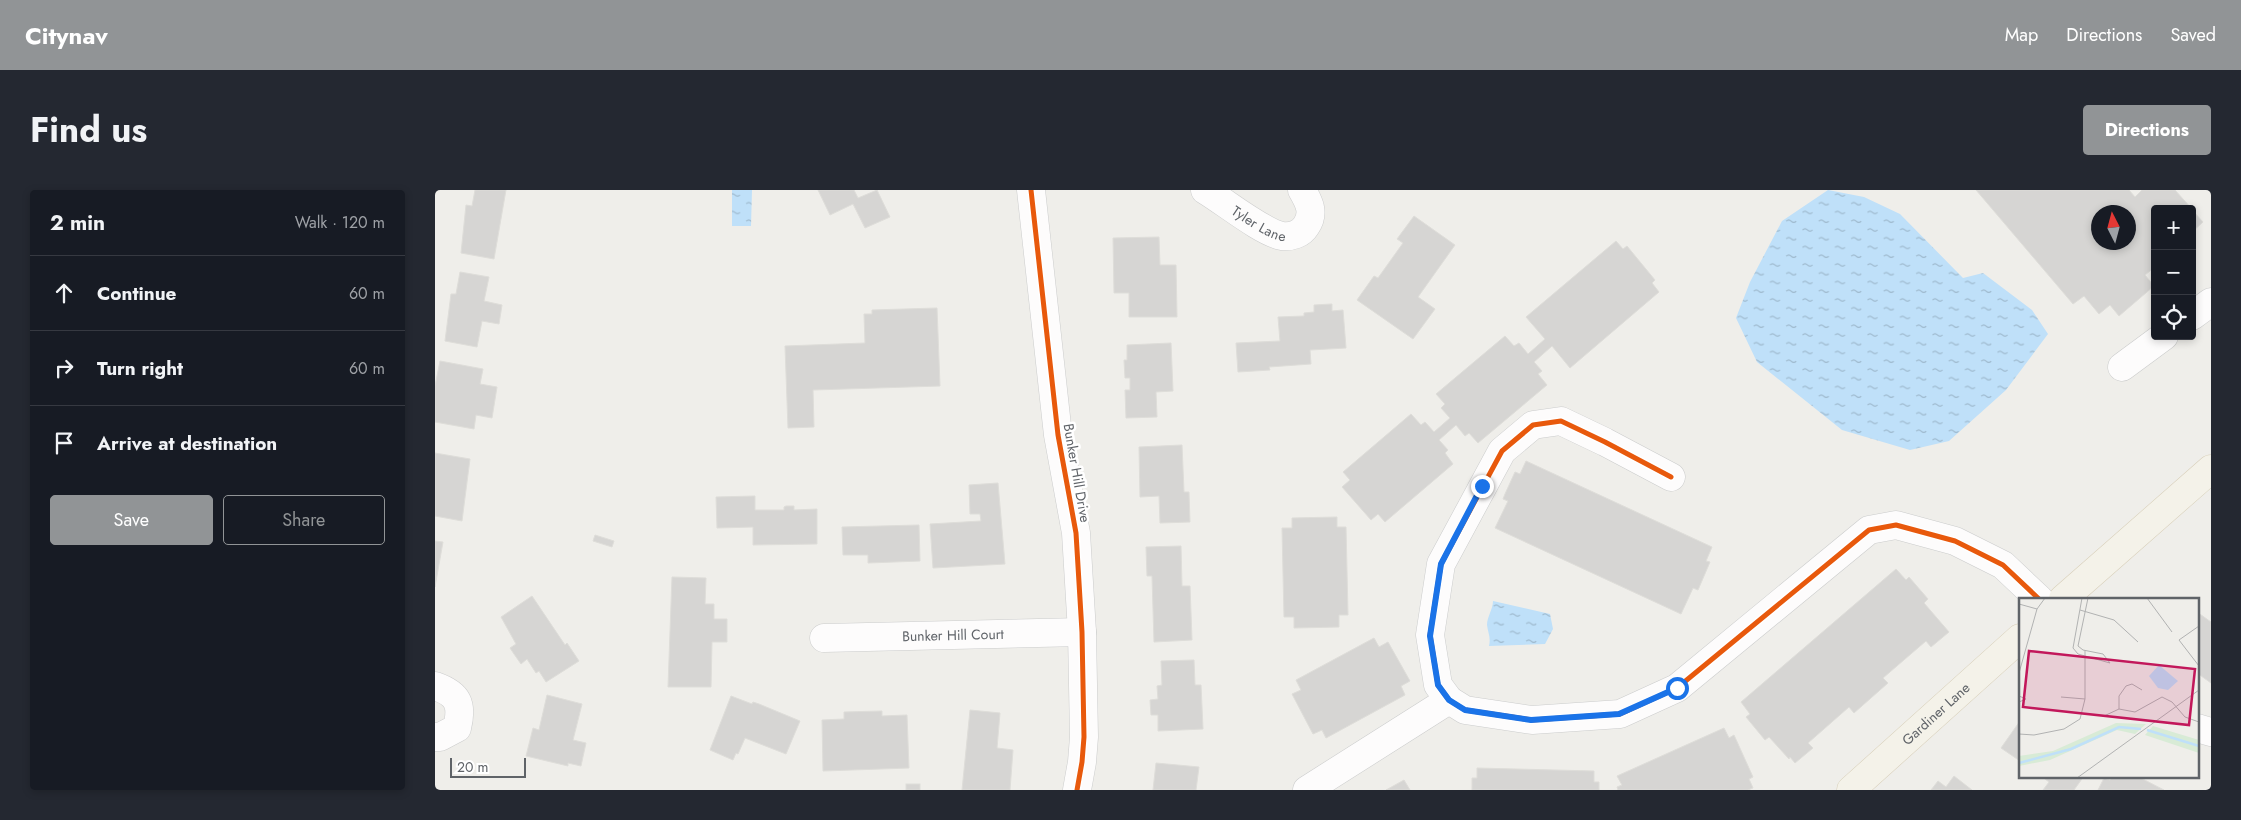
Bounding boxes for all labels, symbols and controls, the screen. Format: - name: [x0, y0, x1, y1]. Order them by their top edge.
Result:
- text: Citynav: [25, 18, 108, 53]
- text: Map: [2005, 22, 2038, 48]
- text: Directions: [2066, 22, 2142, 48]
- text: Saved: [2170, 22, 2216, 48]
- text: Find us: [30, 105, 147, 155]
- button: Directions: [2083, 105, 2211, 155]
- street label: Tyler Lane: [1228, 201, 1287, 246]
- north arrow: [2091, 205, 2136, 250]
- map controls: [2151, 205, 2196, 340]
- button: +: [2151, 205, 2196, 250]
- text: 2 min: [50, 208, 105, 238]
- text: Walk · 120 m: [295, 211, 385, 234]
- button: −: [2151, 250, 2196, 295]
- icon: ahead: [50, 279, 78, 307]
- text: Continue: [97, 280, 176, 307]
- text: 60 m: [349, 282, 385, 305]
- button: locate: [2151, 295, 2196, 340]
- icon: right: [50, 354, 78, 382]
- text: Turn right: [97, 355, 183, 382]
- text: 60 m: [349, 357, 385, 380]
- street label: Bunker Hill Drive: [1058, 422, 1096, 524]
- icon: arrive: [50, 429, 78, 457]
- text: Arrive at destination: [97, 430, 277, 457]
- route end: [1471, 475, 1494, 498]
- button: Save: [50, 495, 213, 545]
- button: Share: [223, 495, 385, 545]
- inset map: [2019, 598, 2199, 778]
- street label: Bunker Hill Court: [902, 624, 1005, 646]
- route start: [1666, 677, 1689, 700]
- street label: Gardiner Lane: [1897, 678, 1974, 750]
- scale bar: [450, 755, 526, 778]
- text: 20 m: [457, 757, 489, 777]

